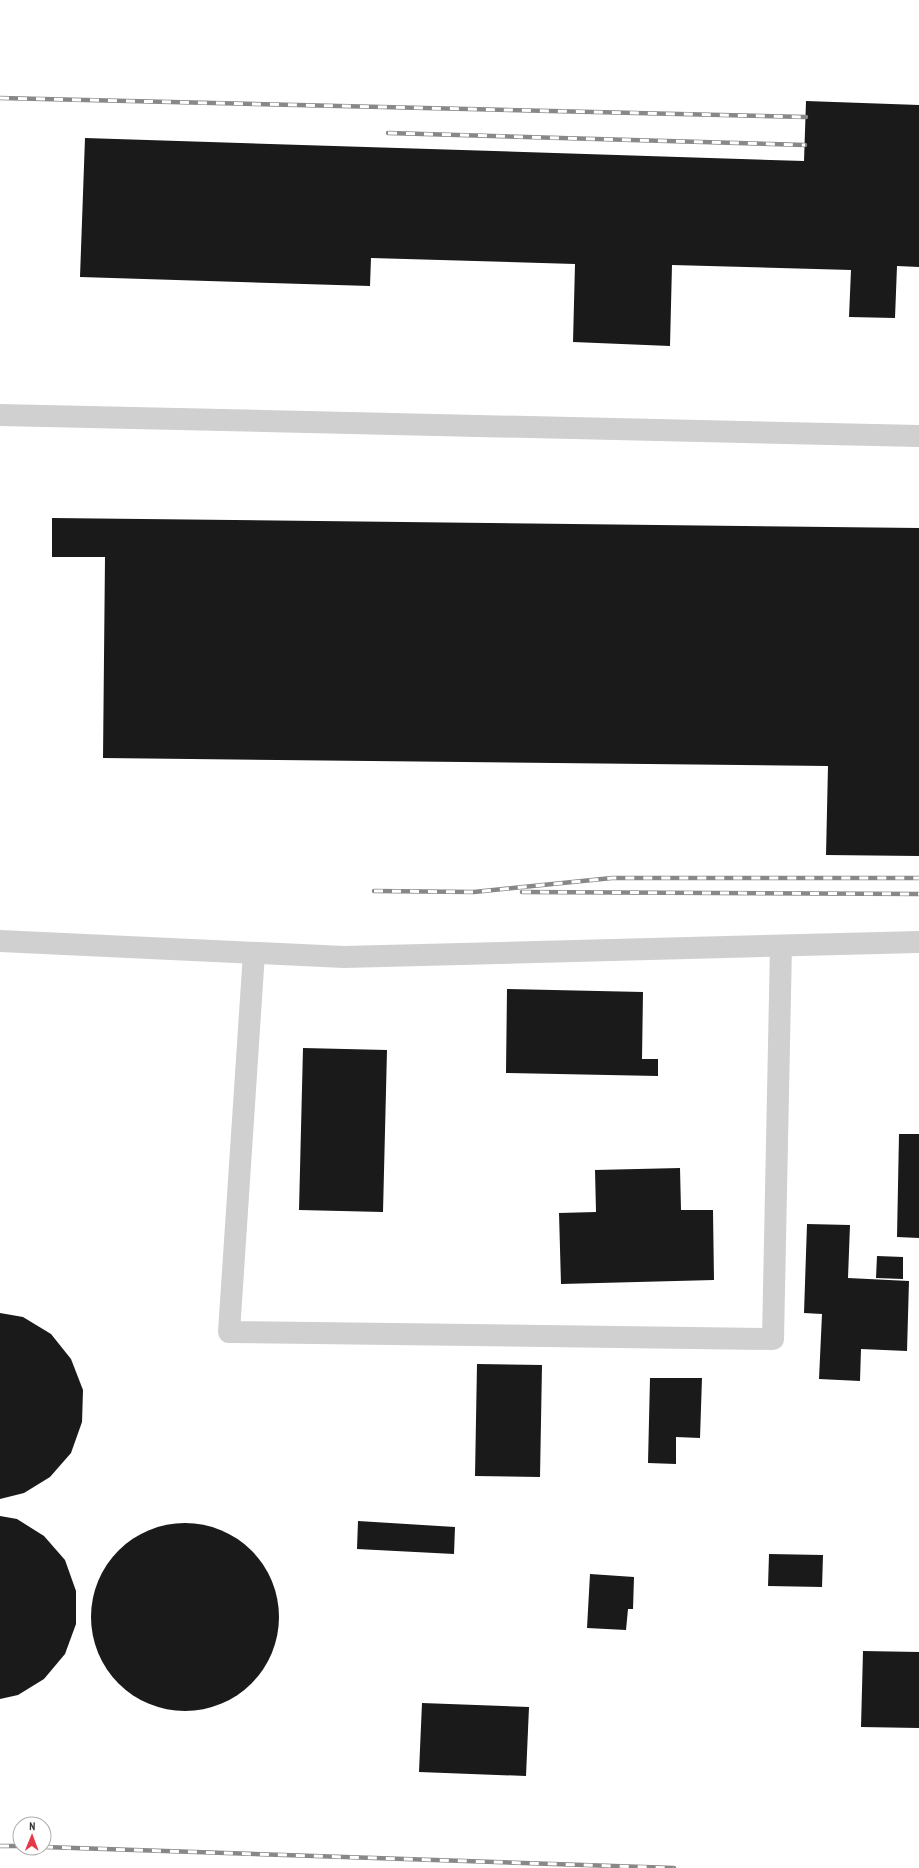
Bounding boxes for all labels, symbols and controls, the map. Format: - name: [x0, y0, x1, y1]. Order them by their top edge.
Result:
- north arrow: [12, 1816, 52, 1856]
- text: N: [29, 1819, 35, 1833]

